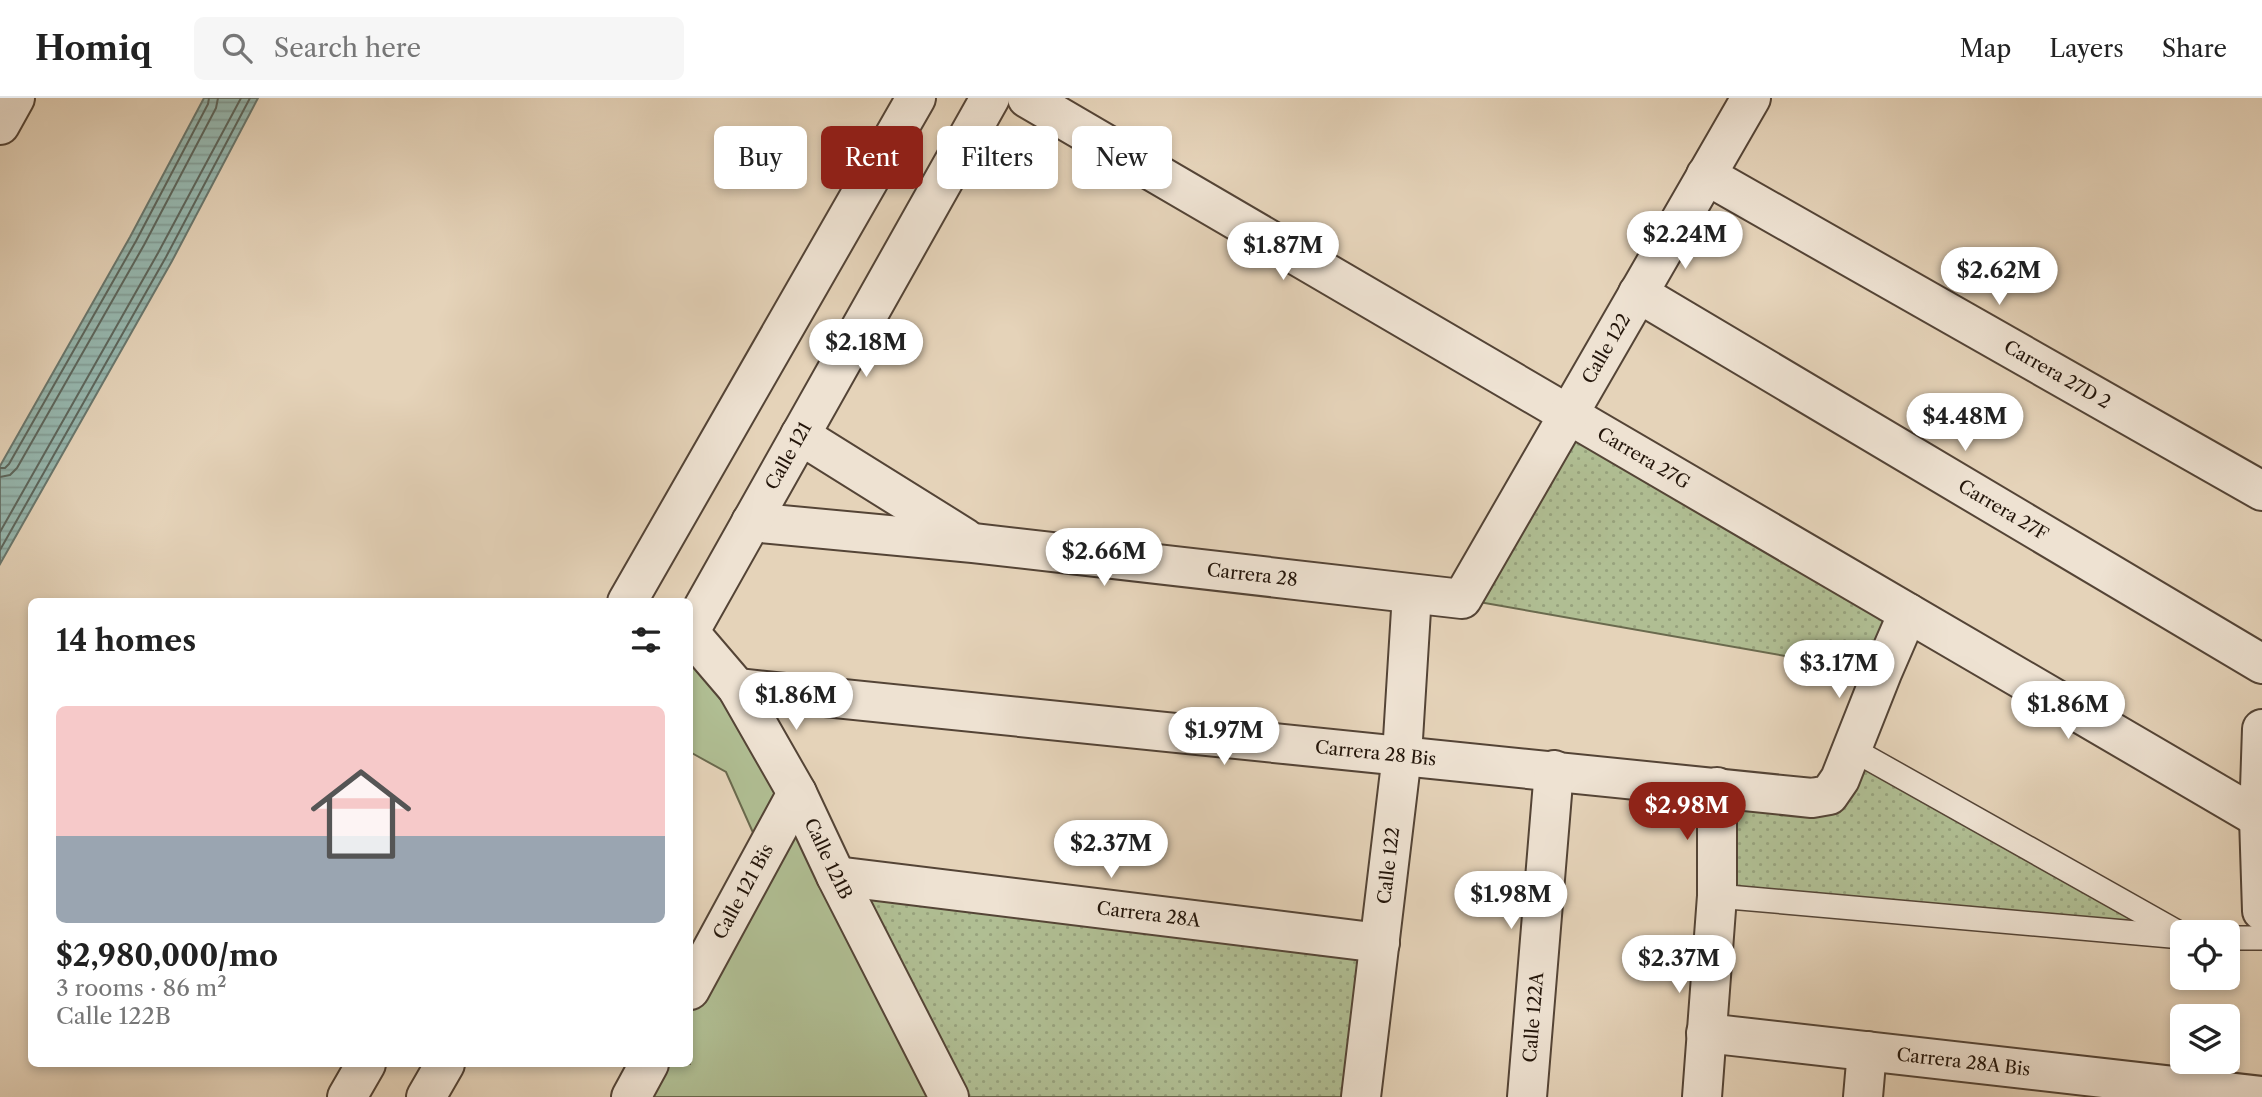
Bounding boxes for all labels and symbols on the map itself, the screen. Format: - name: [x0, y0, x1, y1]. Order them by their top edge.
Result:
- pin: $2.24M: [1628, 212, 1742, 271]
- pin: $1.87M: [1226, 222, 1340, 282]
- pin: $2.62M: [1942, 248, 2056, 307]
- street label: Calle 122: [1577, 310, 1635, 388]
- pin: $2.18M: [809, 320, 923, 379]
- street label: Carrera 27D 2: [2000, 336, 2114, 414]
- pin: $4.48M: [1908, 394, 2022, 453]
- street label: Calle 121: [761, 418, 817, 494]
- street label: Carrera 27G: [1593, 423, 1694, 494]
- street label: Carrera 27F: [1954, 475, 2053, 546]
- pin: $2.66M: [1047, 528, 1161, 588]
- street label: Carrera 28: [1206, 559, 1299, 591]
- pin: $3.17M: [1782, 640, 1896, 700]
- pin: $1.86M: [739, 672, 853, 732]
- pin: $1.86M: [2011, 682, 2125, 741]
- pin: $1.97M: [1167, 708, 1281, 767]
- street label: Carrera 28 Bis: [1314, 736, 1437, 770]
- pin: $2.98M: [1630, 782, 1744, 842]
- street label: Calle 121B: [799, 815, 857, 903]
- pin: $2.37M: [1054, 820, 1168, 880]
- street label: Calle 122: [1373, 826, 1404, 905]
- street label: Calle 121 Bis: [709, 840, 778, 943]
- pin: $1.98M: [1454, 872, 1568, 931]
- street label: Carrera 28A: [1095, 897, 1202, 932]
- pin: $2.37M: [1622, 936, 1736, 995]
- street label: Calle 122A: [1519, 971, 1548, 1063]
- street label: Carrera 28A Bis: [1895, 1044, 2031, 1081]

